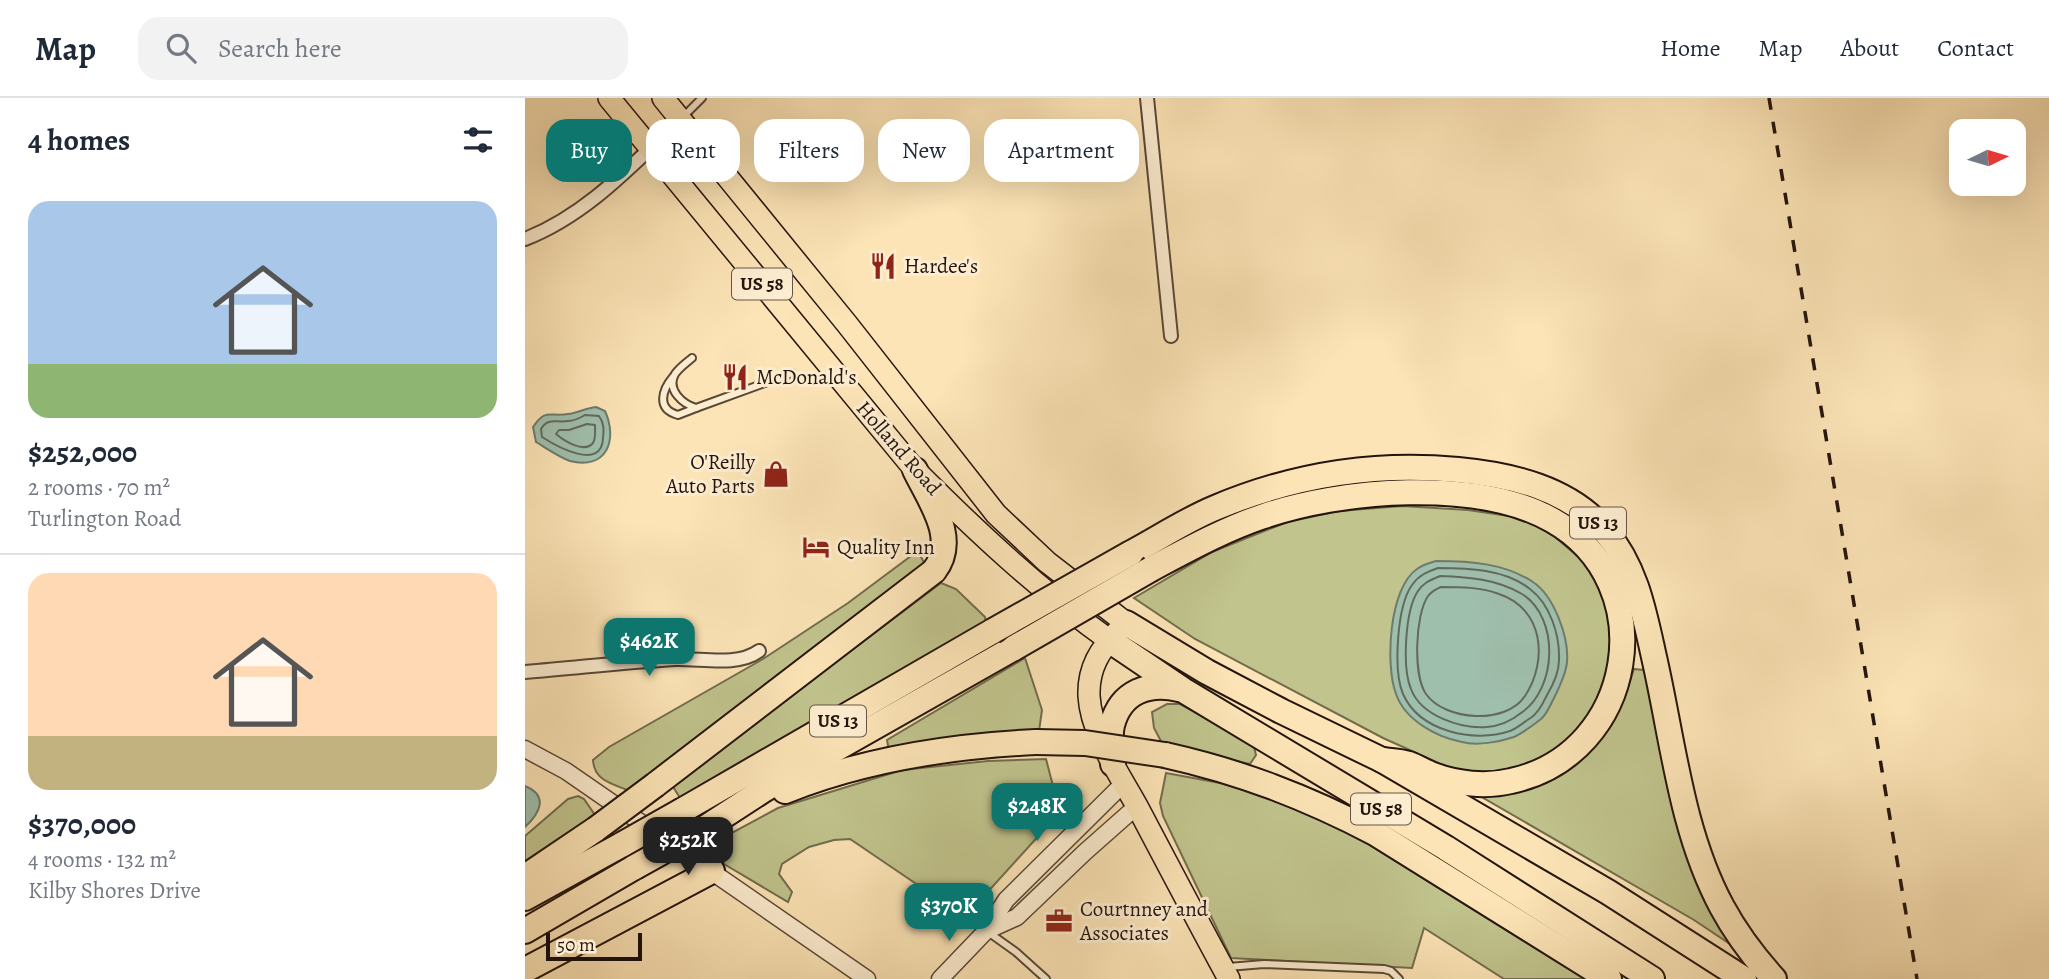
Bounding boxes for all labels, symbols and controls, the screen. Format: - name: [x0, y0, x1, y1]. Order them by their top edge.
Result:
- search box: [138, 17, 628, 80]
- text: Map: [35, 26, 96, 71]
- icon: search: [162, 29, 200, 67]
- text: Search here: [218, 31, 342, 66]
- text: Home: [1660, 32, 1721, 64]
- text: Map: [1759, 32, 1803, 64]
- text: About: [1841, 32, 1899, 64]
- text: Contact: [1937, 32, 2014, 64]
- chip: Buy: [546, 119, 632, 182]
- chip: Rent: [646, 119, 740, 182]
- chip: Filters: [754, 119, 864, 182]
- chip: New: [878, 119, 970, 182]
- chip: Apartment: [984, 119, 1139, 182]
- north arrow: [1949, 119, 2027, 196]
- map controls: [1949, 119, 2026, 196]
- text: 4 homes: [28, 120, 130, 160]
- icon: filters: [459, 121, 497, 159]
- icon: home: [200, 247, 326, 373]
- restaurant icon: Hardee's: [868, 251, 898, 281]
- place label: Hardee's: [904, 252, 978, 280]
- road number: US 58: [732, 268, 792, 300]
- restaurant icon: McDonald's: [720, 362, 750, 392]
- place label: McDonald's: [756, 363, 857, 391]
- street label: Holland Road: [850, 395, 948, 502]
- text: $252,000: [28, 432, 137, 472]
- place label: O'Reilly Auto Parts: [665, 448, 756, 500]
- shop icon: O'Reilly Auto Parts: [761, 459, 791, 489]
- text: 2 rooms · 70 m²: [28, 472, 170, 503]
- text: Turlington Road: [28, 503, 181, 534]
- road number: US 13: [1570, 508, 1626, 538]
- hotel icon: Quality Inn: [801, 532, 831, 562]
- place label: Quality Inn: [837, 533, 935, 561]
- pin: $462K: [600, 618, 698, 678]
- icon: home: [200, 619, 326, 745]
- text: $462K: [620, 625, 678, 656]
- road number: US 13: [810, 706, 866, 736]
- pin: $248K: [988, 784, 1086, 843]
- text: $248K: [1008, 790, 1066, 821]
- road number: US 58: [1351, 794, 1411, 824]
- text: $370,000: [28, 804, 136, 844]
- pin: $252K: [639, 818, 737, 877]
- text: $252K: [659, 824, 717, 855]
- text: 4 rooms · 132 m²: [28, 844, 176, 875]
- text: Kilby Shores Drive: [28, 875, 201, 906]
- pin: $370K: [900, 884, 998, 943]
- text: $370K: [920, 890, 978, 921]
- place label: Courtnney and Associates: [1079, 895, 1209, 947]
- office icon: Courtnney and Associates: [1044, 906, 1074, 936]
- scale bar: [546, 930, 642, 962]
- text: 50 m: [557, 932, 595, 958]

